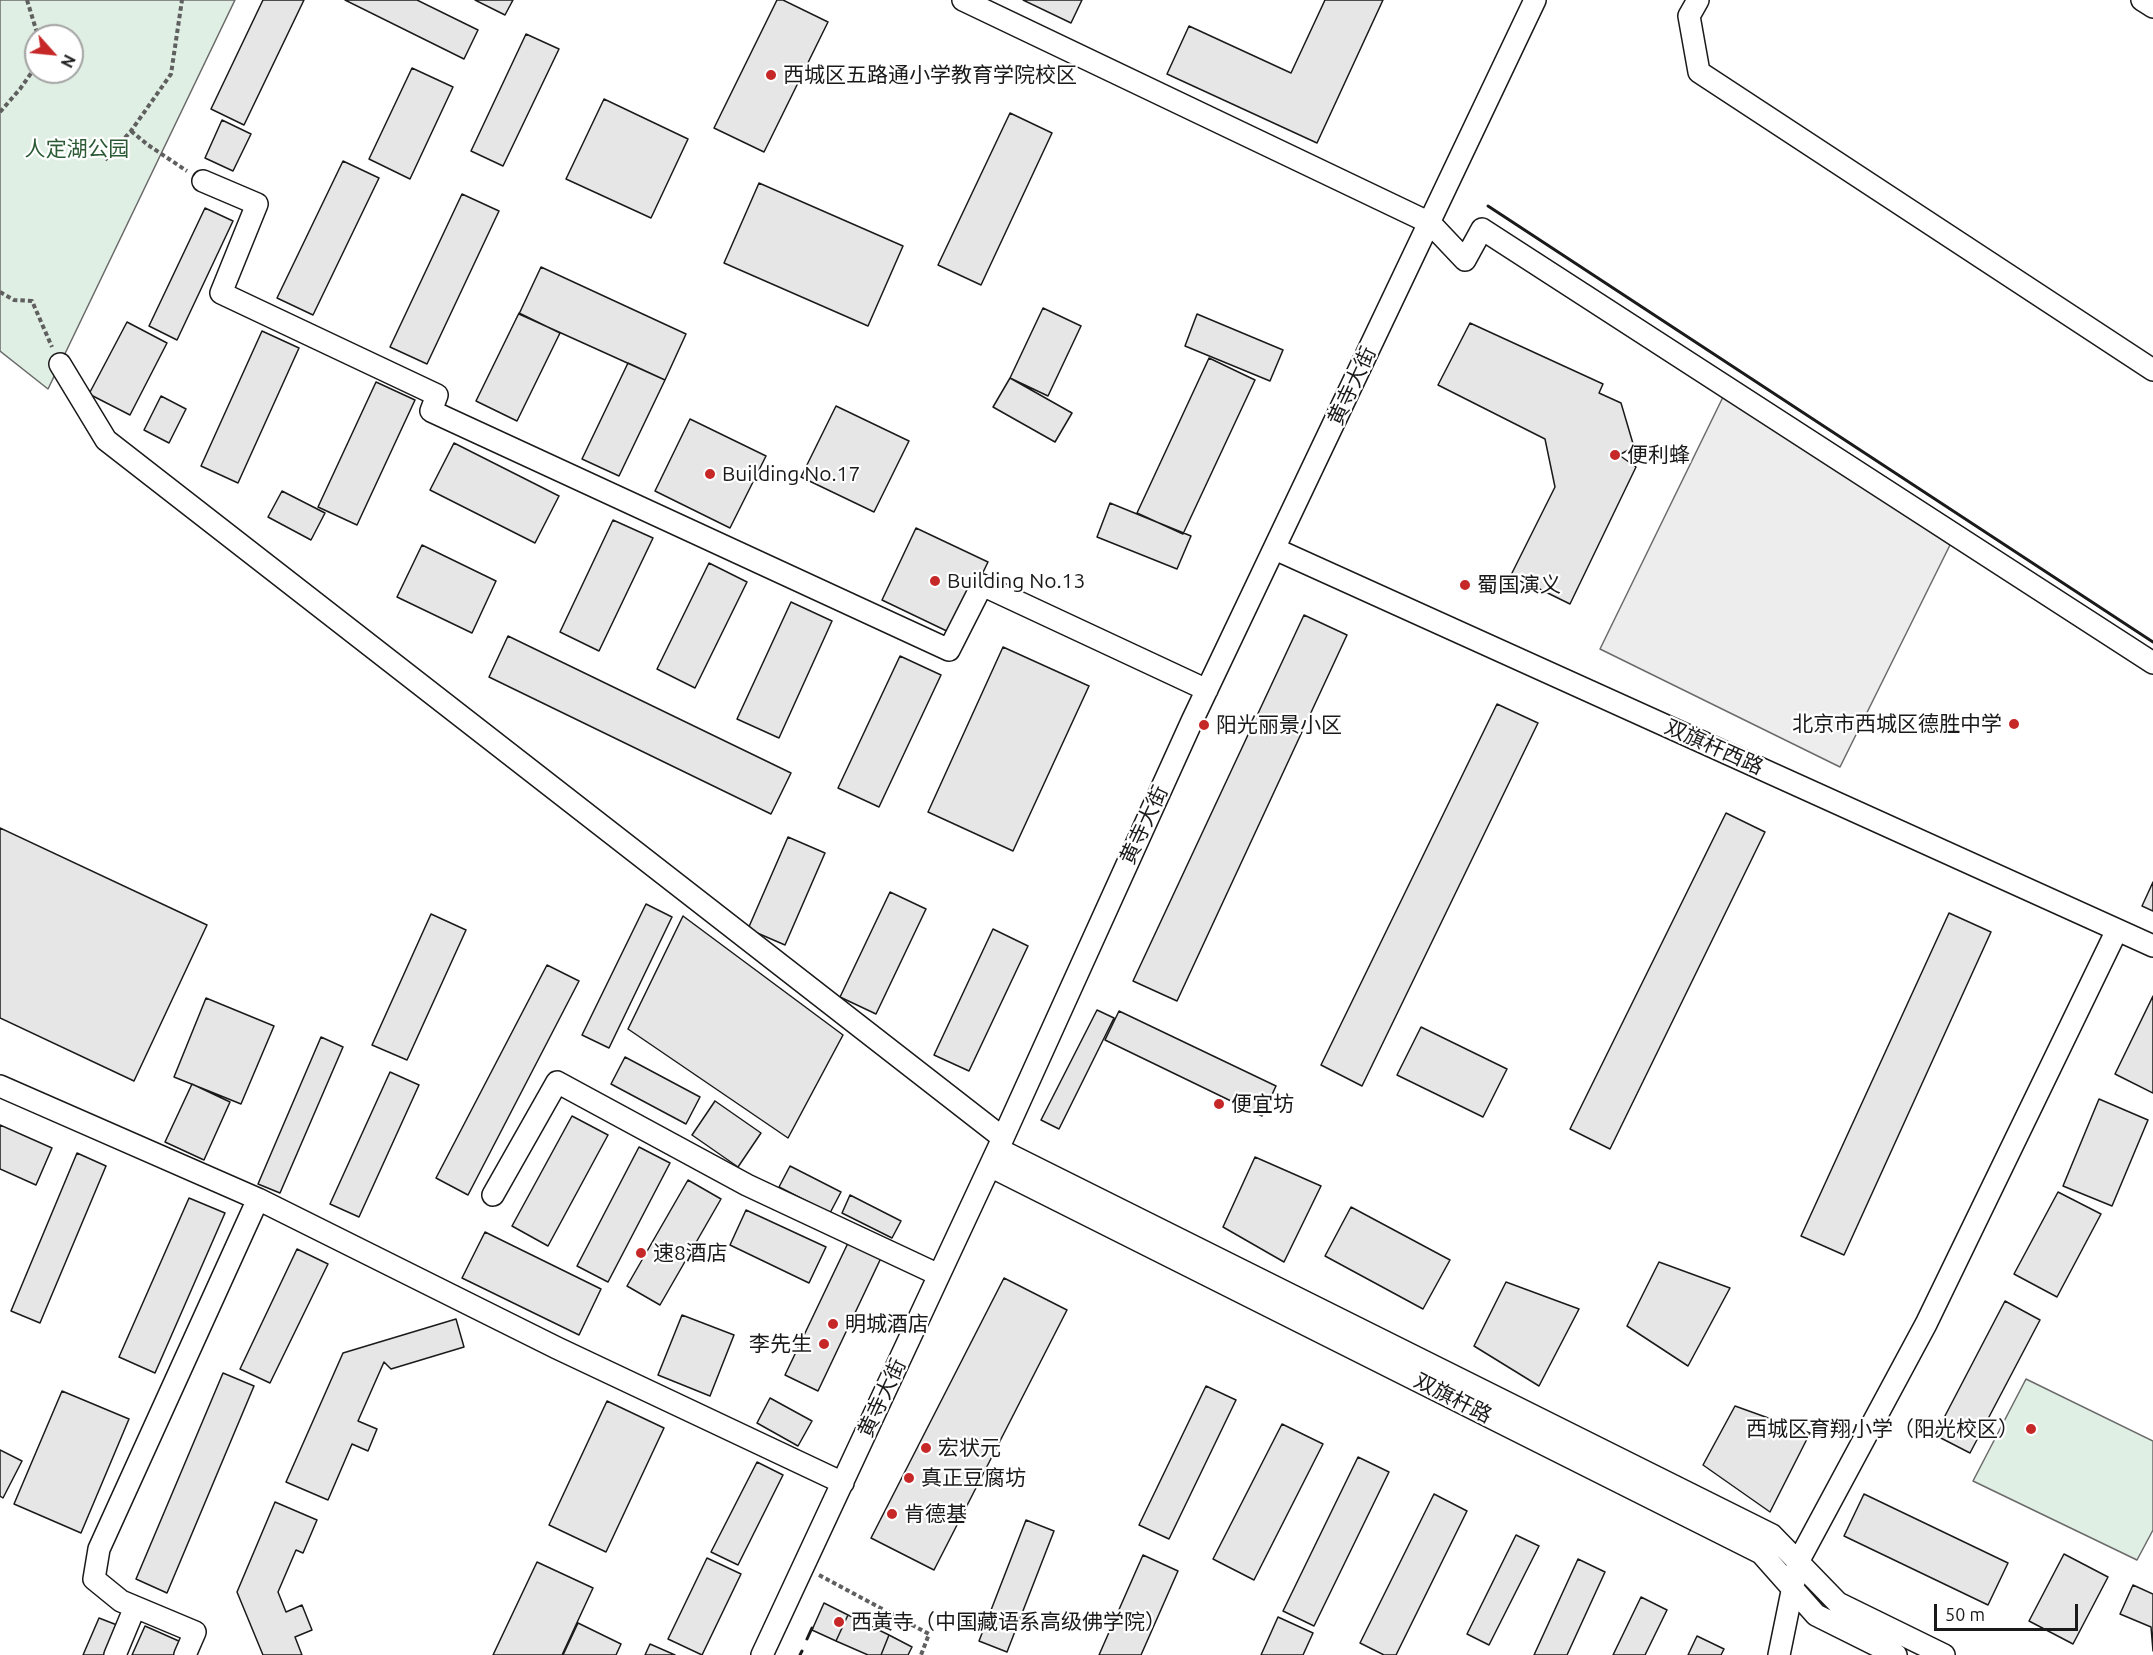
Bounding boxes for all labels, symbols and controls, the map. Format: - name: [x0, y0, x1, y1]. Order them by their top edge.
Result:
- north arrow: [24, 24, 84, 84]
- text: N: [58, 52, 79, 71]
- place label: 西城区五路通小学教育学院校区: [783, 62, 1077, 88]
- marker: 西城区五路通小学教育学院校区: [764, 68, 778, 82]
- park label: 人定湖公园: [25, 136, 129, 162]
- street label: 黄寺大街: [1323, 343, 1381, 429]
- place label: 便利蜂: [1627, 442, 1690, 468]
- marker: 便利蜂: [1608, 448, 1622, 462]
- place label: Building No.17: [722, 461, 860, 487]
- marker: Building No.17: [703, 467, 717, 481]
- place label: Building No.13: [947, 568, 1085, 594]
- place label: 蜀国演义: [1477, 572, 1561, 598]
- marker: Building No.13: [928, 574, 942, 588]
- marker: 蜀国演义: [1458, 578, 1472, 592]
- place label: 北京市西城区德胜中学: [1792, 711, 2002, 737]
- place label: 阳光丽景小区: [1216, 712, 1342, 738]
- street label: 双旗杆西路: [1661, 714, 1767, 780]
- marker: 北京市西城区德胜中学: [2007, 717, 2021, 731]
- marker: 阳光丽景小区: [1197, 718, 1211, 732]
- street label: 黄寺大街: [1115, 782, 1173, 868]
- place label: 便宜坊: [1231, 1091, 1294, 1117]
- marker: 便宜坊: [1212, 1097, 1226, 1111]
- place label: 速8酒店: [653, 1240, 728, 1266]
- marker: 速8酒店: [634, 1246, 648, 1260]
- place label: 明城酒店: [845, 1311, 929, 1337]
- marker: 明城酒店: [826, 1317, 840, 1331]
- place label: 李先生: [749, 1331, 812, 1357]
- marker: 李先生: [817, 1337, 831, 1351]
- street label: 黄寺大街: [853, 1355, 911, 1441]
- street label: 双旗杆路: [1410, 1368, 1496, 1428]
- place label: 西城区育翔小学（阳光校区）: [1746, 1416, 2019, 1442]
- marker: 西城区育翔小学（阳光校区）: [2024, 1422, 2038, 1436]
- place label: 宏状元: [938, 1435, 1001, 1461]
- marker: 宏状元: [919, 1441, 933, 1455]
- place label: 真正豆腐坊: [921, 1465, 1026, 1491]
- marker: 真正豆腐坊: [902, 1471, 916, 1485]
- place label: 肯德基: [904, 1501, 967, 1527]
- marker: 肯德基: [885, 1507, 899, 1521]
- scale bar: [1937, 1592, 2081, 1630]
- text: 50 m: [1945, 1604, 1985, 1624]
- place label: 西黃寺（中国藏语系高级佛学院）: [851, 1609, 1166, 1635]
- marker: 西黃寺（中国藏语系高级佛学院）: [832, 1615, 846, 1629]

